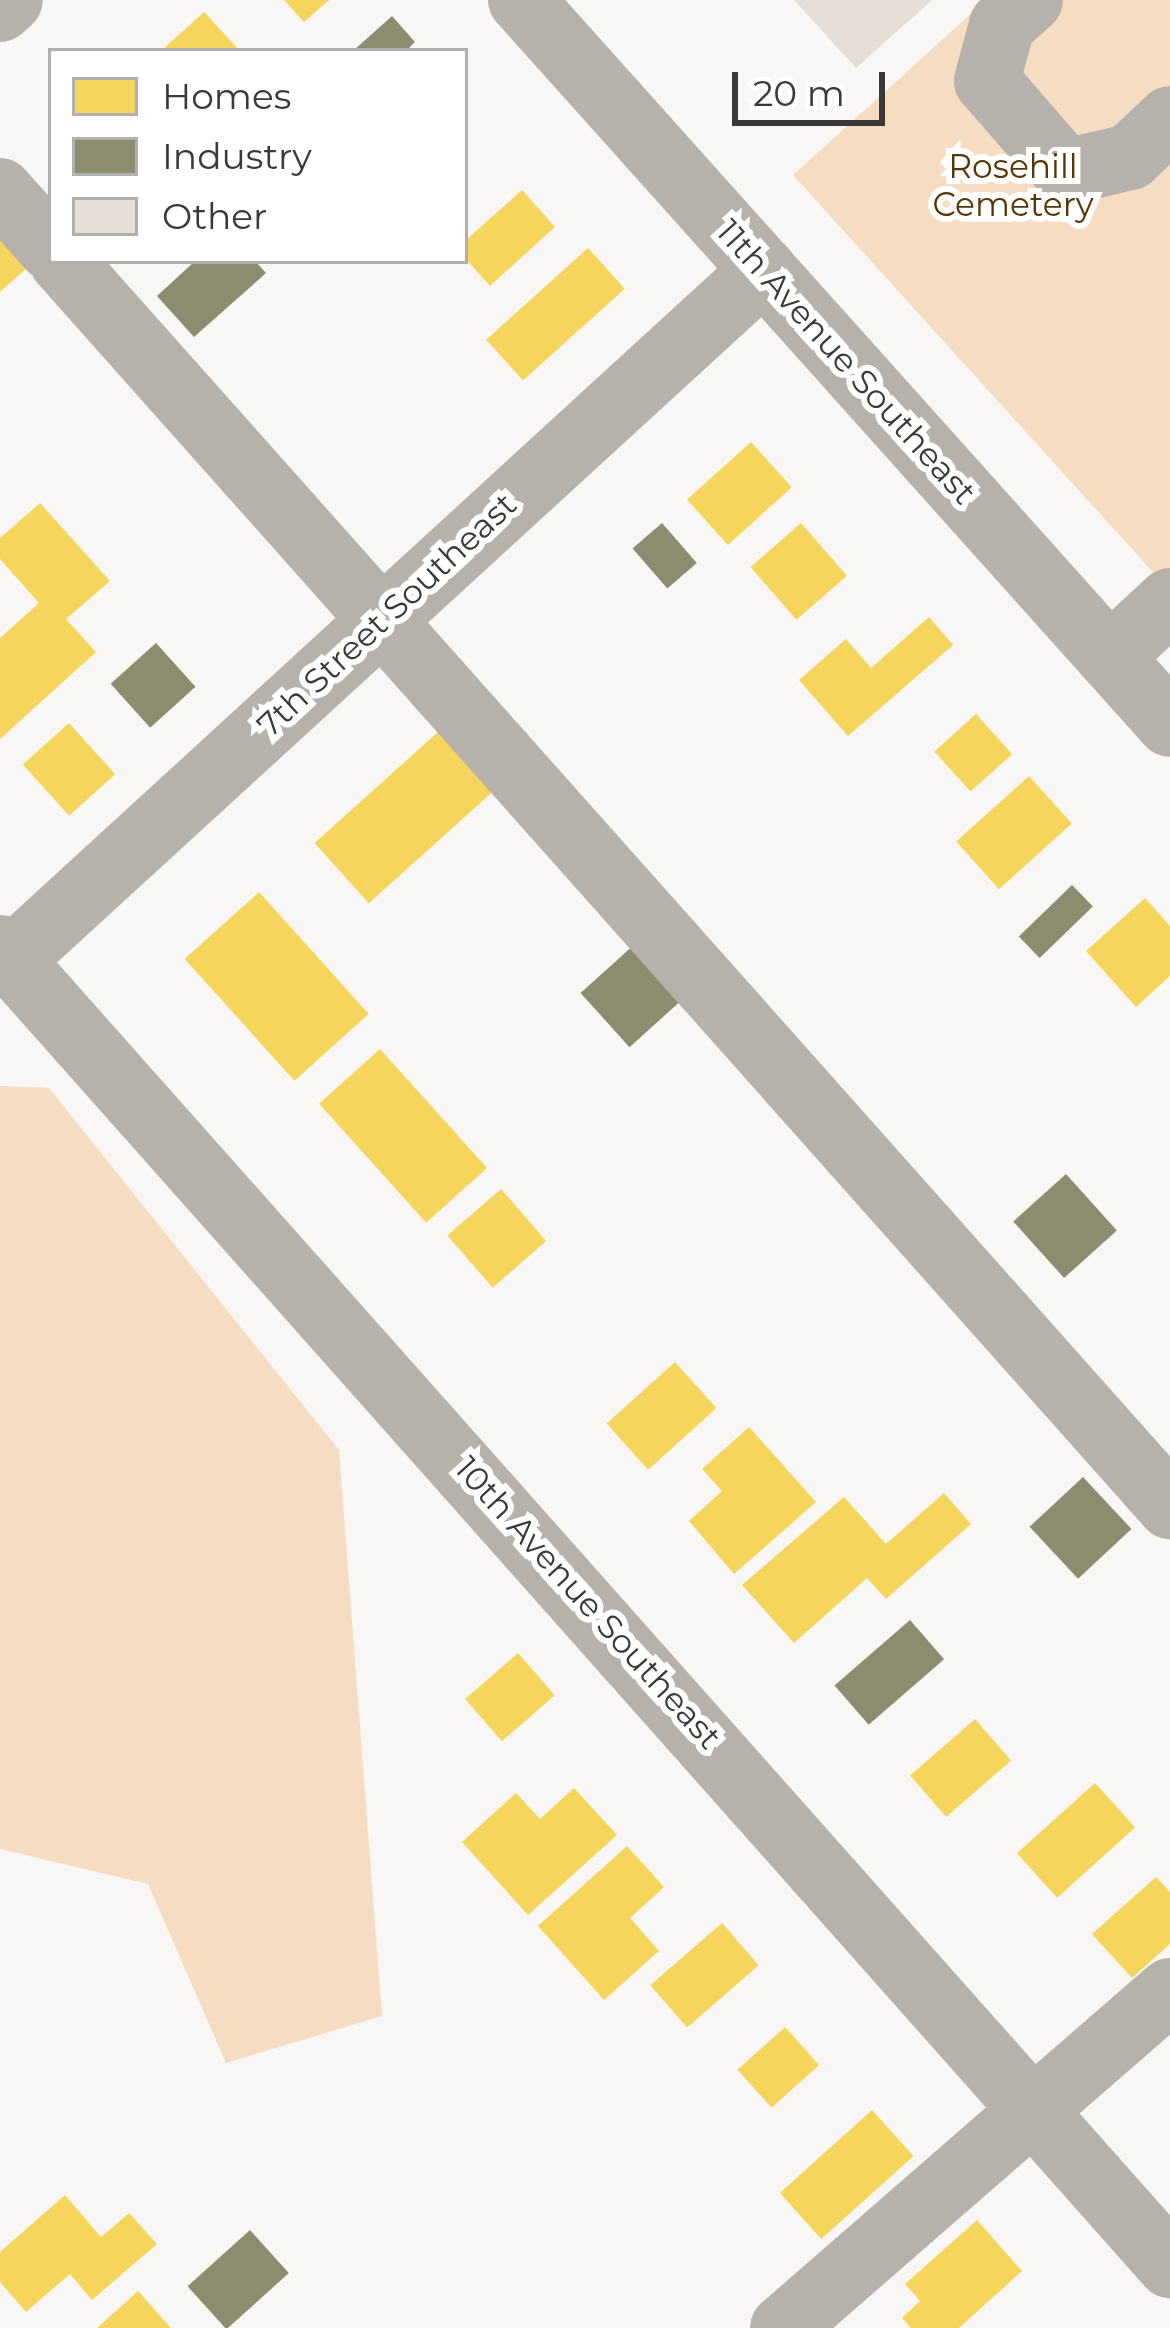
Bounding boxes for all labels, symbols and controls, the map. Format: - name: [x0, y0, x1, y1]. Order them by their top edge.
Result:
- legend: [48, 48, 468, 264]
- scale bar: [738, 48, 891, 122]
- text: 20 m: [753, 71, 845, 115]
- text: Homes: [162, 74, 291, 118]
- text: Industry: [162, 134, 312, 178]
- park label: Rosehill Cemetery: [932, 147, 1094, 225]
- text: Other: [162, 194, 268, 238]
- street label: 11th Avenue Southeast: [708, 212, 984, 512]
- street label: 7th Street Southeast: [250, 485, 524, 745]
- street label: 10th Avenue Southeast: [447, 1449, 729, 1757]

